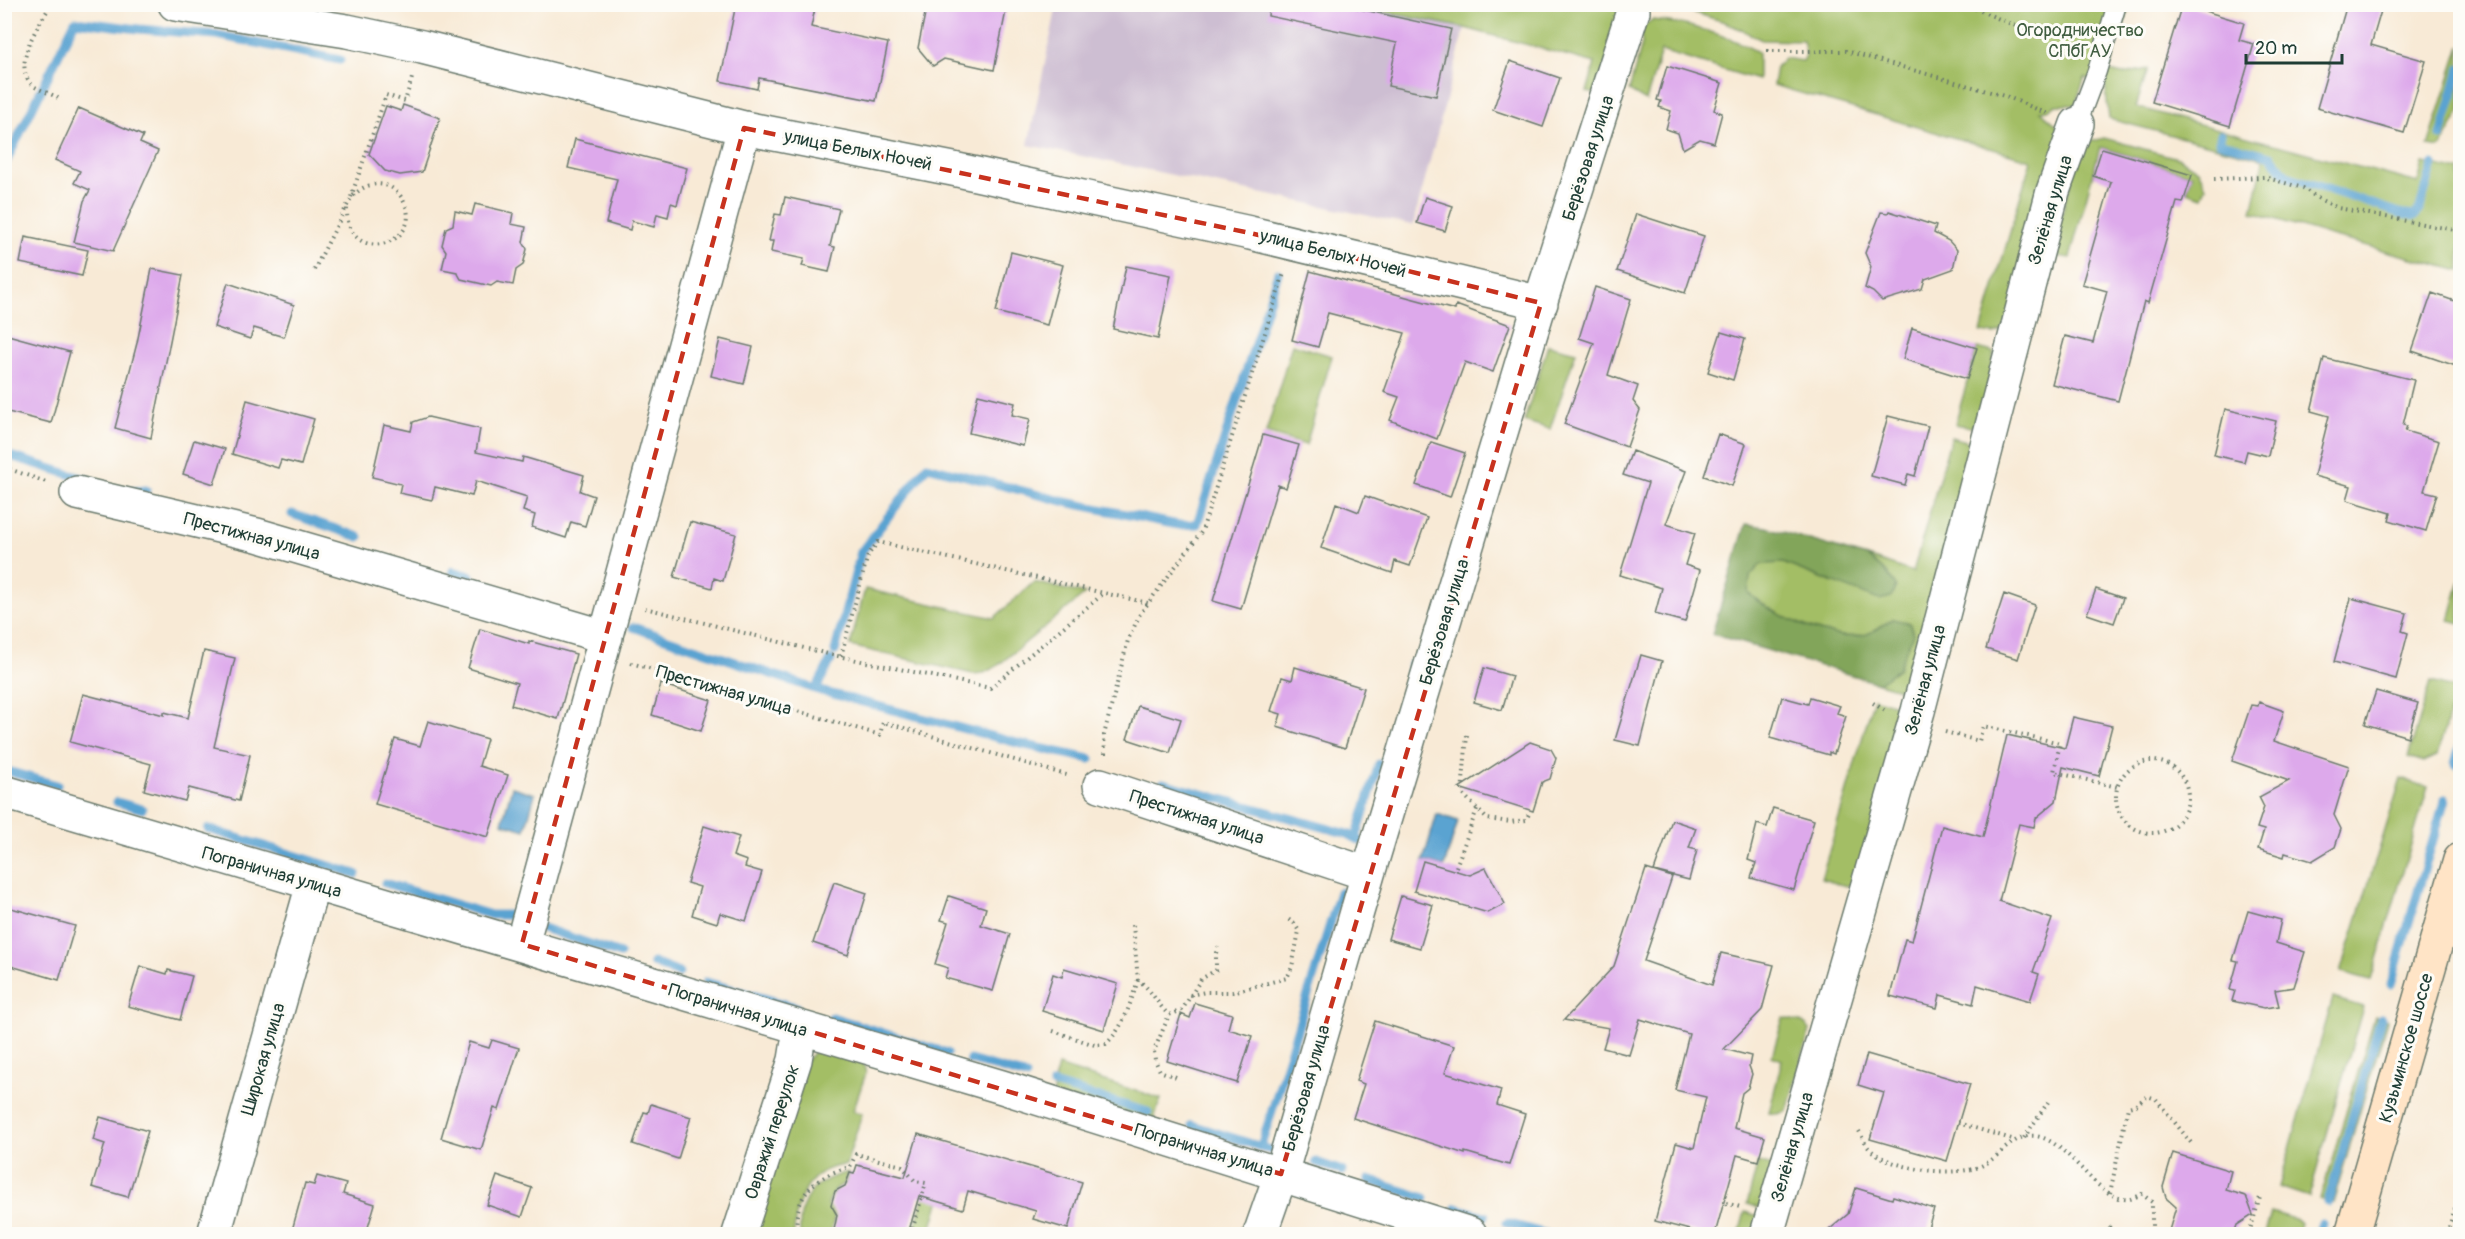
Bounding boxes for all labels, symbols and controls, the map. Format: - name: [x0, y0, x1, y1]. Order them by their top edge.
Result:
- park label: Огородничество СПбГАУ: [2016, 19, 2144, 63]
- scale bar: [2246, 27, 2342, 65]
- text: 20 m: [2255, 37, 2297, 60]
- street label: Берёзовая улица: [1557, 92, 1620, 224]
- street label: улица Белых Ночей: [781, 125, 934, 176]
- street label: Зелёная улица: [2023, 153, 2078, 268]
- street label: улица Белых Ночей: [1256, 224, 1408, 283]
- street label: Престижная улица: [181, 507, 322, 566]
- street label: Берёзовая улица: [1414, 556, 1475, 688]
- street label: Зелёная улица: [1900, 622, 1951, 738]
- street label: Престижная улица: [653, 660, 794, 721]
- street label: Престижная улица: [1127, 785, 1267, 850]
- street label: Пограничная улица: [199, 842, 344, 903]
- street label: Кузьминское шоссе: [2374, 971, 2439, 1125]
- street label: Пограничная улица: [666, 978, 810, 1043]
- street label: Широкая улица: [236, 1000, 290, 1118]
- street label: Берёзовая улица: [1277, 1022, 1336, 1154]
- street label: Овражий переулок: [740, 1062, 805, 1203]
- street label: Зелёная улица: [1766, 1089, 1819, 1205]
- street label: Пограничная улица: [1132, 1118, 1276, 1183]

